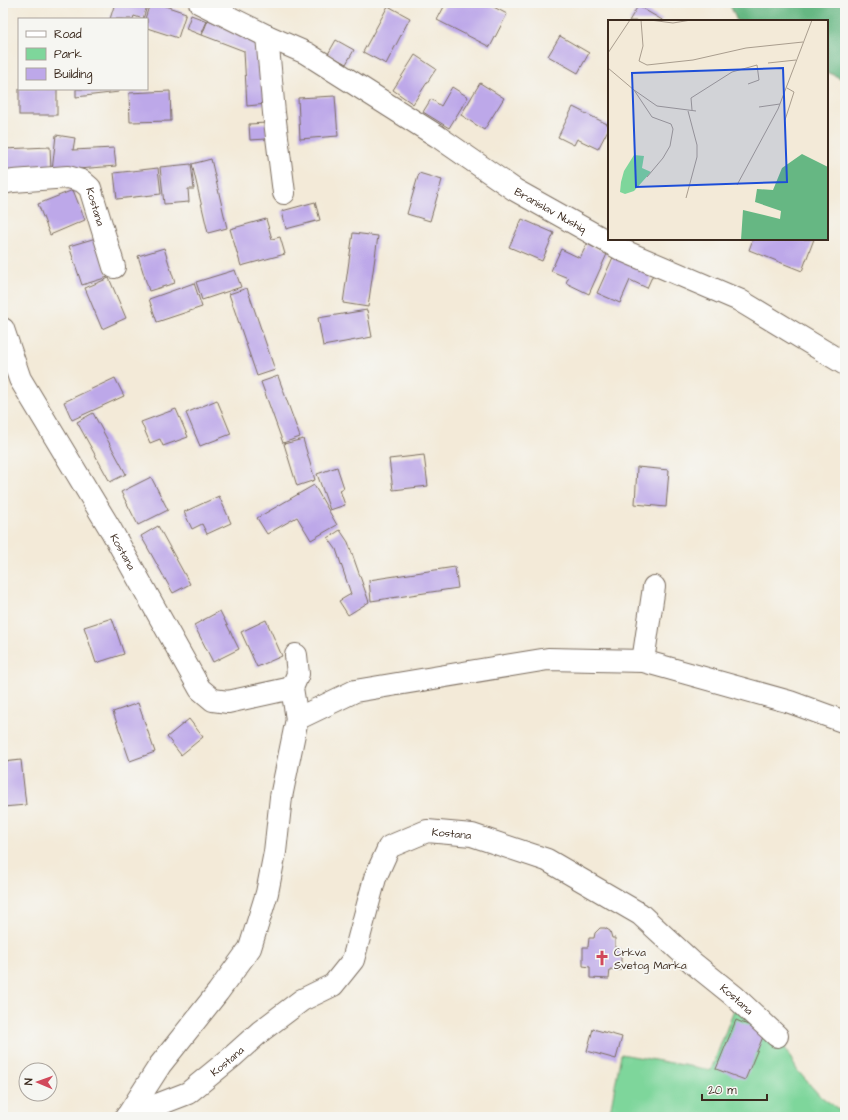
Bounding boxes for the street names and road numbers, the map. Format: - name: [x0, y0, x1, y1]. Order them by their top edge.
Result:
- street label: Branislav Nushiq: [512, 184, 589, 237]
- street label: Kostana: [82, 186, 108, 228]
- street label: Kostana: [107, 531, 139, 573]
- street label: Kostana: [431, 824, 472, 843]
- street label: Kostana: [717, 981, 757, 1018]
- street label: Kostana: [207, 1043, 248, 1080]

